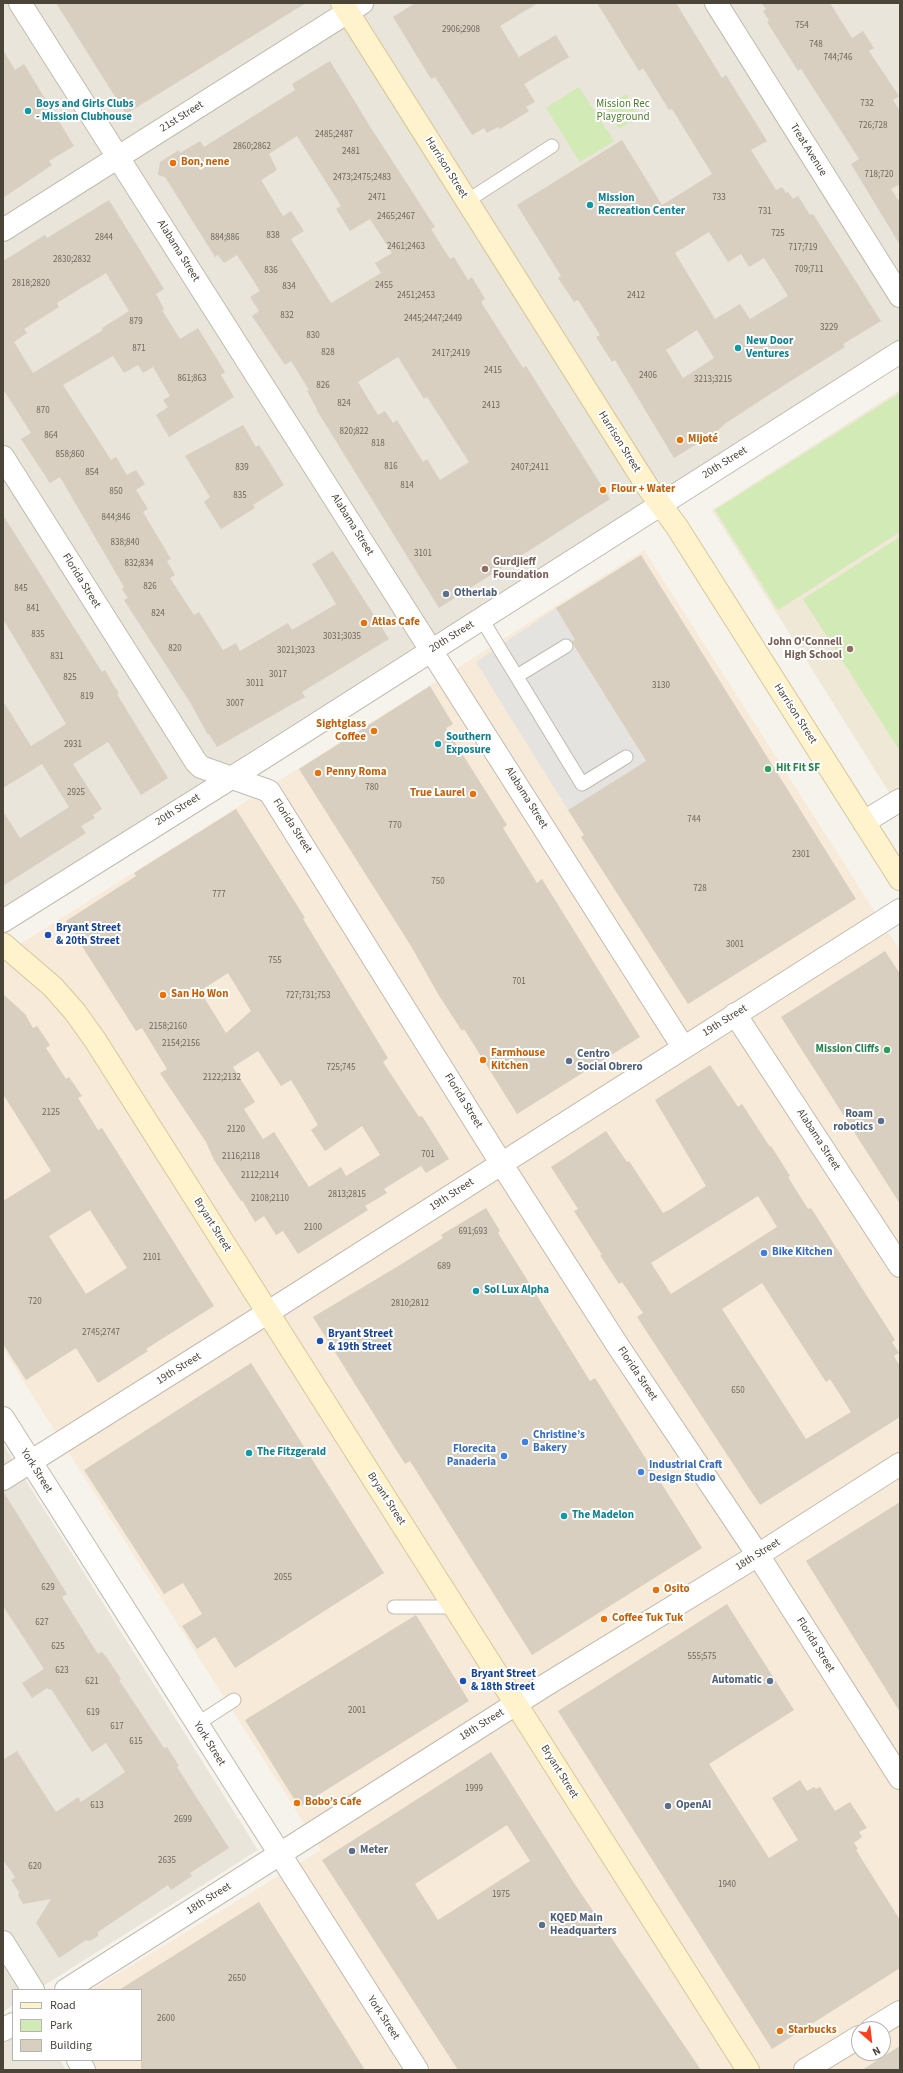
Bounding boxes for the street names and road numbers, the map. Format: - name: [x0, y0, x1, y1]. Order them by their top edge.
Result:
- street label: 21st Street: [158, 98, 206, 136]
- street label: Treat Avenue: [787, 121, 829, 179]
- street label: Harrison Street: [422, 135, 470, 201]
- street label: Alabama Street: [154, 218, 202, 284]
- street label: Harrison Street: [595, 409, 643, 475]
- street label: 20th Street: [700, 444, 750, 482]
- street label: Alabama Street: [328, 492, 376, 558]
- street label: Florida Street: [59, 551, 103, 611]
- street label: 20th Street: [427, 618, 477, 656]
- street label: Harrison Street: [771, 681, 819, 747]
- street label: Alabama Street: [502, 765, 550, 831]
- street label: 20th Street: [153, 791, 203, 829]
- street label: Florida Street: [270, 796, 314, 856]
- street label: 19th Street: [700, 1002, 750, 1040]
- street label: Florida Street: [441, 1071, 485, 1131]
- street label: Alabama Street: [793, 1107, 843, 1173]
- street label: 19th Street: [427, 1176, 477, 1214]
- street label: Bryant Street: [190, 1196, 234, 1254]
- street label: Florida Street: [614, 1345, 660, 1403]
- street label: 19th Street: [154, 1350, 204, 1388]
- street label: York Street: [17, 1446, 55, 1496]
- street label: Bryant Street: [364, 1470, 408, 1528]
- street label: 18th Street: [733, 1536, 783, 1574]
- street label: Florida Street: [793, 1615, 837, 1675]
- street label: 18th Street: [457, 1706, 507, 1744]
- street label: York Street: [190, 1719, 228, 1769]
- street label: Bryant Street: [537, 1743, 581, 1801]
- street label: 18th Street: [184, 1880, 234, 1918]
- street label: York Street: [364, 1994, 402, 2042]

